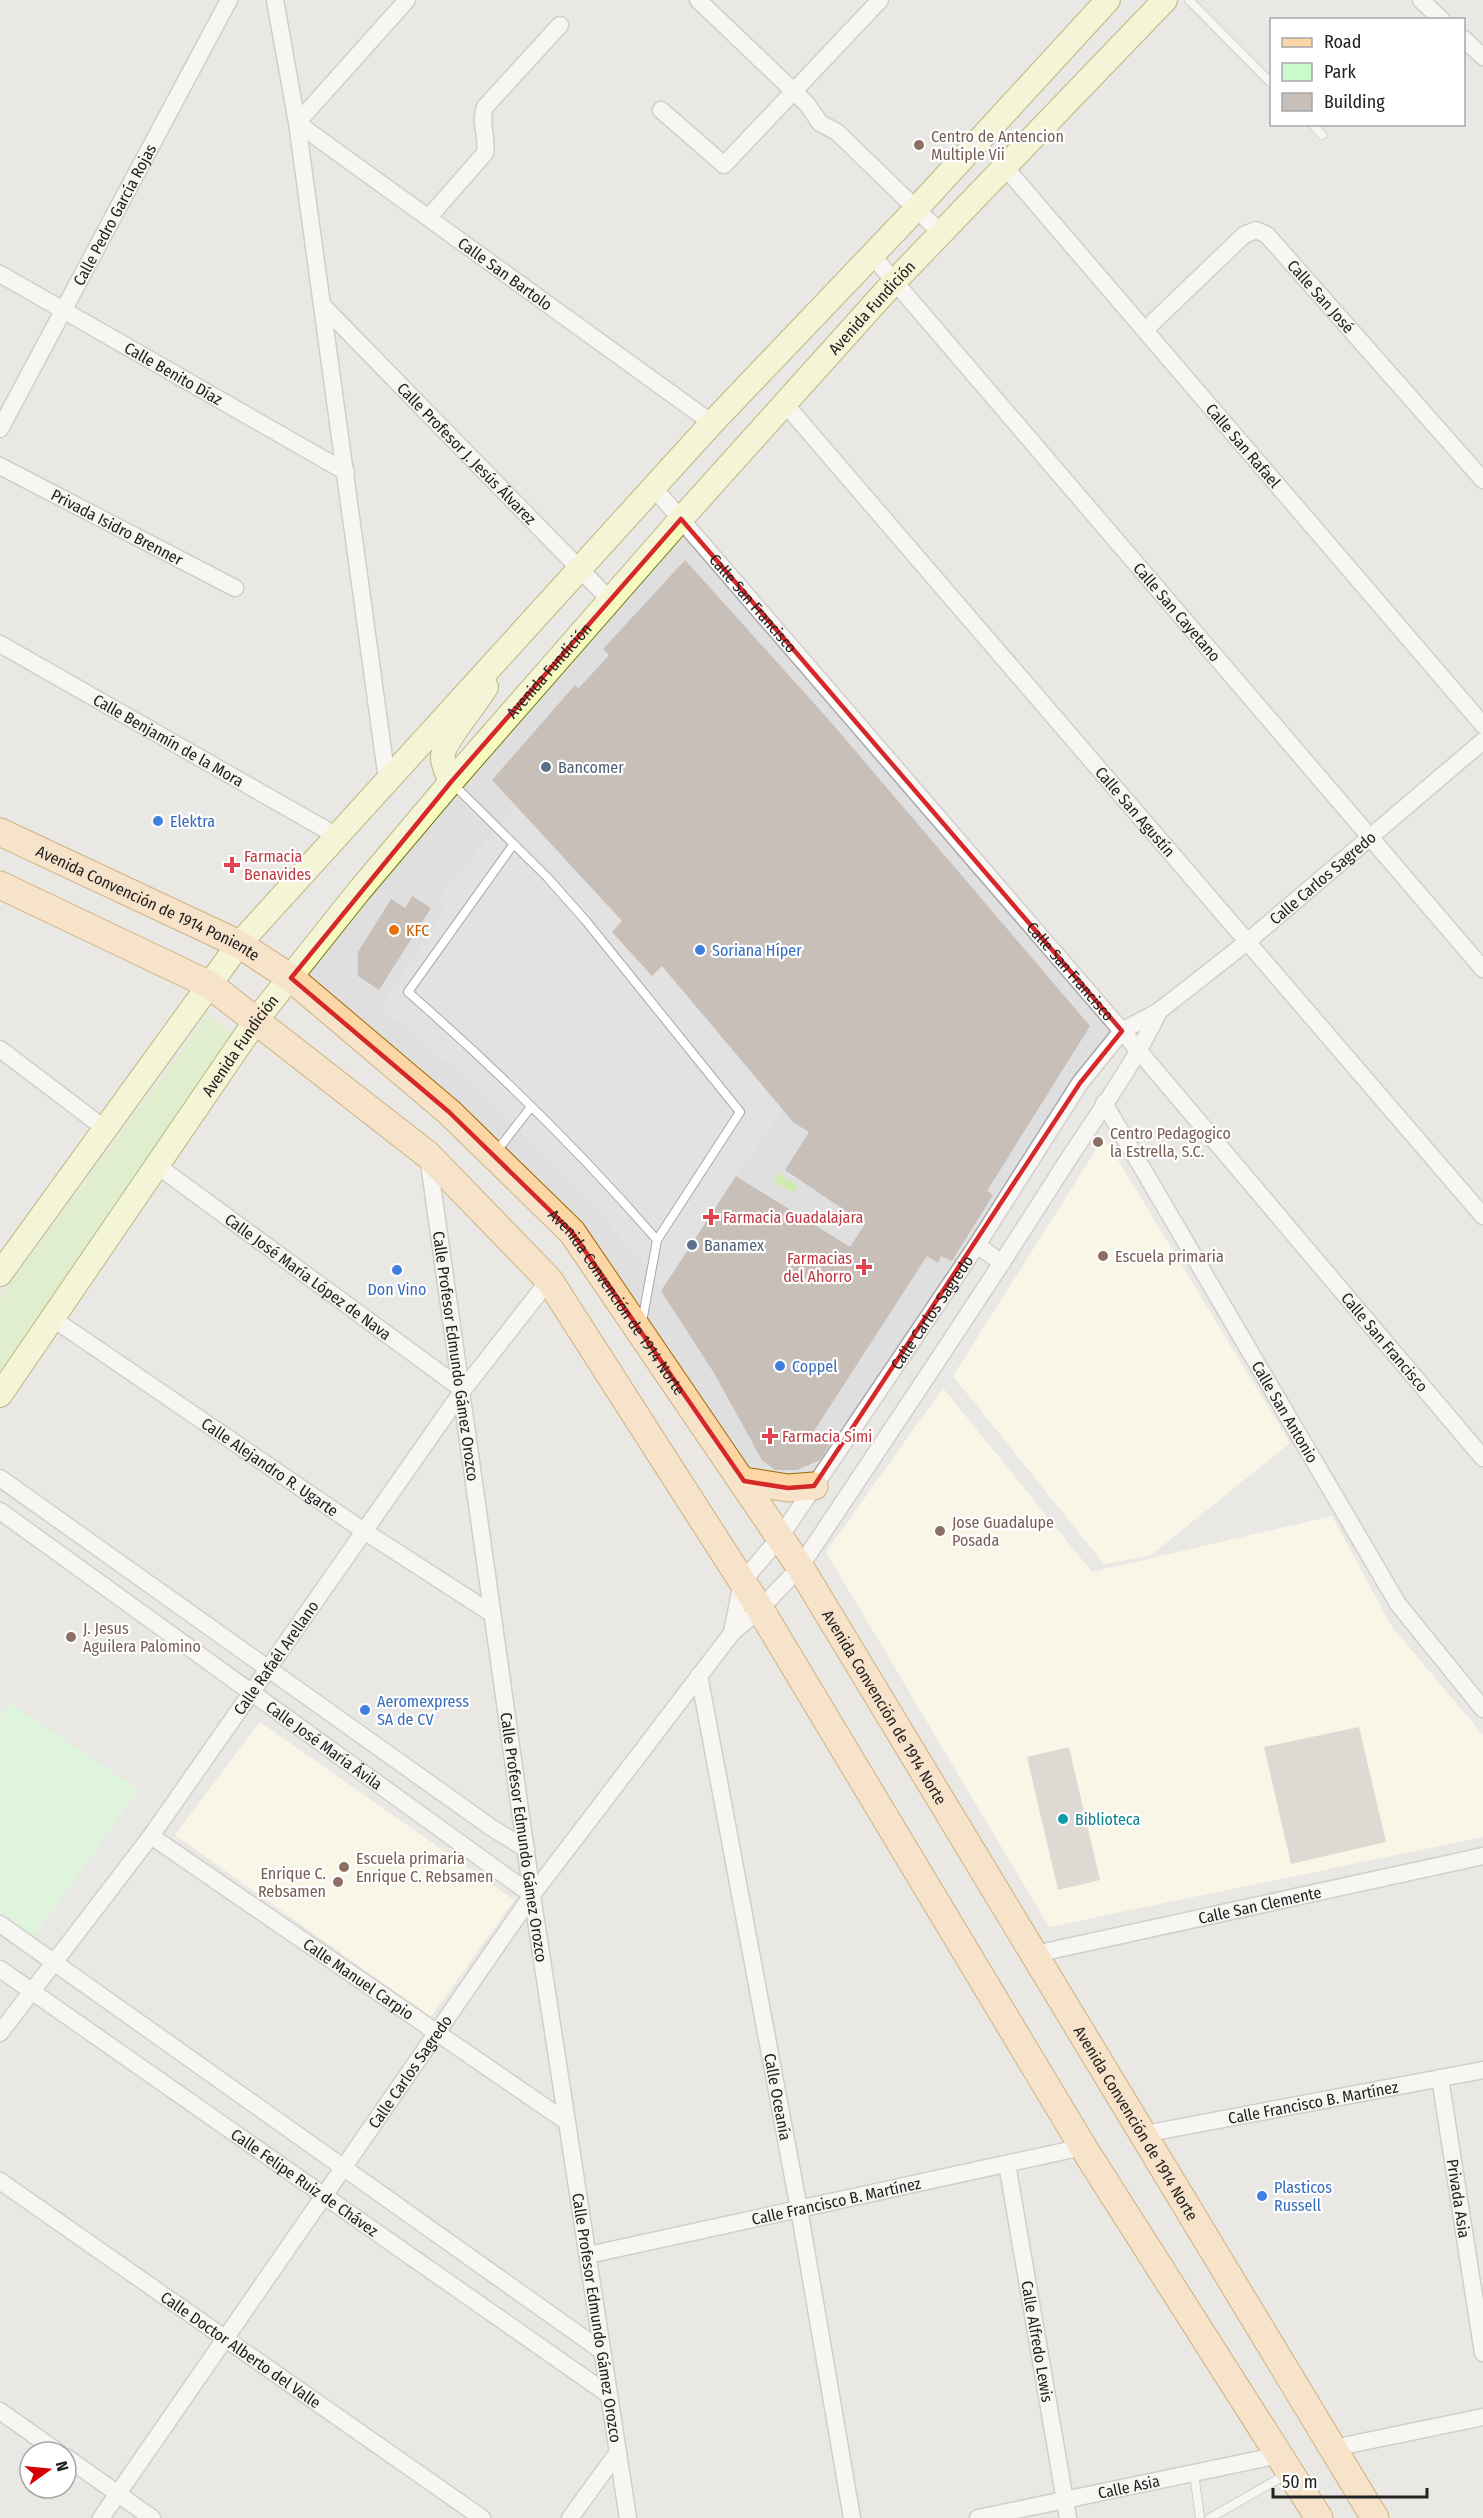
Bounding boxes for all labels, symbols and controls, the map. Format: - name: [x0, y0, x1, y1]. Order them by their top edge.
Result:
- legend: [1270, 18, 1465, 126]
- text: Road: [1324, 31, 1361, 53]
- text: Park: [1324, 61, 1357, 83]
- text: Building: [1324, 91, 1385, 113]
- place label: Centro de Antencion Multiple Vii: [931, 127, 1064, 164]
- marker: Centro de Antencion Multiple Vii: [912, 138, 926, 152]
- street label: Calle Pedro García Rojas: [69, 141, 160, 289]
- street label: Calle San Bartolo: [454, 233, 556, 314]
- street label: Calle San José: [1283, 256, 1358, 337]
- street label: Avenida Fundición: [825, 257, 919, 358]
- street label: Calle Benito Díaz: [121, 338, 226, 409]
- street label: Calle Profesor J. Jesús Álvarez: [393, 379, 540, 529]
- street label: Calle San Rafael: [1202, 400, 1284, 492]
- street label: Privada Isidro Brenner: [48, 485, 186, 569]
- street label: Calle San Francisco: [705, 550, 801, 657]
- street label: Calle San Cayetano: [1129, 559, 1224, 665]
- street label: Avenida Fundición: [502, 619, 596, 722]
- street label: Calle Benjamín de la Mora: [90, 690, 247, 791]
- place label: Bancomer: [558, 758, 624, 777]
- marker: Bancomer: [539, 760, 553, 774]
- street label: Calle San Agustín: [1091, 763, 1179, 861]
- place label: Elektra: [170, 812, 215, 831]
- marker: Elektra: [151, 814, 165, 828]
- street label: Calle Carlos Sagredo: [1266, 828, 1380, 929]
- street label: Avenida Convención de 1914 Poniente: [33, 841, 263, 965]
- place label: Farmacia Benavides: [244, 847, 311, 884]
- marker: Farmacia Benavides: [225, 858, 239, 872]
- street label: Calle San Francisco: [1022, 918, 1118, 1025]
- place label: KFC: [406, 921, 429, 940]
- marker: KFC: [387, 923, 401, 937]
- place label: Soriana Híper: [712, 941, 802, 960]
- marker: Soriana Híper: [693, 943, 707, 957]
- street label: Avenida Fundición: [198, 991, 283, 1100]
- place label: Centro Pedagogico la Estrella, S.C.: [1110, 1124, 1231, 1161]
- marker: Centro Pedagogico la Estrella, S.C.: [1091, 1135, 1105, 1149]
- street label: Avenida Convención de 1914 Norte: [544, 1205, 689, 1399]
- place label: Farmacia Guadalajara: [723, 1208, 864, 1227]
- street label: Calle José María López de Nava: [221, 1210, 395, 1344]
- marker: Farmacia Guadalajara: [704, 1210, 718, 1224]
- street label: Calle Profesor Edmundo Gámez Orozco: [429, 1230, 483, 1482]
- place label: Banamex: [704, 1236, 764, 1255]
- marker: Banamex: [685, 1238, 699, 1252]
- place label: Escuela primaria: [1115, 1247, 1224, 1266]
- place label: Farmacias del Ahorro: [783, 1249, 852, 1286]
- marker: Escuela primaria: [1096, 1249, 1110, 1263]
- street label: Calle Carlos Sagredo: [887, 1252, 977, 1373]
- marker: Farmacias del Ahorro: [857, 1260, 871, 1274]
- marker: Don Vino: [390, 1263, 404, 1277]
- place label: Don Vino: [368, 1280, 426, 1299]
- street label: Calle San Francisco: [1337, 1289, 1432, 1396]
- place label: Coppel: [792, 1357, 837, 1376]
- street label: Calle San Antonio: [1247, 1358, 1322, 1466]
- marker: Coppel: [773, 1359, 787, 1373]
- street label: Calle Alejandro R. Ugarte: [198, 1414, 342, 1521]
- place label: Farmacia Simi: [782, 1427, 872, 1446]
- marker: Farmacia Simi: [763, 1429, 777, 1443]
- place label: Jose Guadalupe Posada: [952, 1513, 1054, 1550]
- marker: Jose Guadalupe Posada: [933, 1524, 947, 1538]
- street label: Calle Rafaél Arellano: [230, 1597, 323, 1719]
- street label: Avenida Convención de 1914 Norte: [818, 1607, 950, 1808]
- place label: J. Jesus Aguilera Palomino: [83, 1619, 201, 1656]
- marker: J. Jesus Aguilera Palomino: [64, 1630, 78, 1644]
- place label: Aeromexpress SA de CV: [377, 1692, 469, 1729]
- street label: Calle José María Ávila: [262, 1697, 386, 1794]
- marker: Aeromexpress SA de CV: [358, 1703, 372, 1717]
- street label: Calle Profesor Edmundo Gámez Orozco: [496, 1711, 551, 1964]
- place label: Biblioteca: [1075, 1810, 1141, 1829]
- marker: Biblioteca: [1056, 1812, 1070, 1826]
- place label: Escuela primaria Enrique C. Rebsamen: [356, 1849, 493, 1886]
- marker: Escuela primaria Enrique C. Rebsamen: [337, 1860, 351, 1874]
- place label: Enrique C. Rebsamen: [258, 1864, 326, 1901]
- marker: Enrique C. Rebsamen: [331, 1875, 345, 1889]
- street label: Calle San Clemente: [1197, 1883, 1323, 1928]
- street label: Calle Manuel Carpio: [299, 1935, 417, 2024]
- street label: Calle Carlos Sagredo: [365, 2011, 456, 2132]
- street label: Avenida Convención de 1914 Norte: [1070, 2022, 1202, 2224]
- street label: Calle Oceanía: [760, 2052, 795, 2142]
- street label: Calle Francisco B. Martínez: [1227, 2077, 1400, 2128]
- street label: Calle Felipe Ruiz de Chávez: [227, 2125, 382, 2241]
- street label: Privada Asia: [1443, 2158, 1474, 2240]
- street label: Calle Francisco B. Martínez: [750, 2174, 923, 2229]
- place label: Plasticos Russell: [1274, 2178, 1332, 2215]
- marker: Plasticos Russell: [1255, 2189, 1269, 2203]
- street label: Calle Profesor Edmundo Gámez Orozco: [568, 2192, 625, 2444]
- street label: Calle Alfredo Lewis: [1017, 2279, 1057, 2404]
- street label: Calle Doctor Alberto del Valle: [157, 2287, 324, 2412]
- north arrow: [18, 2440, 78, 2500]
- text: N: [52, 2459, 72, 2473]
- scale bar: [1273, 2461, 1428, 2499]
- street label: Calle Asia: [1096, 2471, 1162, 2503]
- text: 50 m: [1282, 2471, 1318, 2493]

